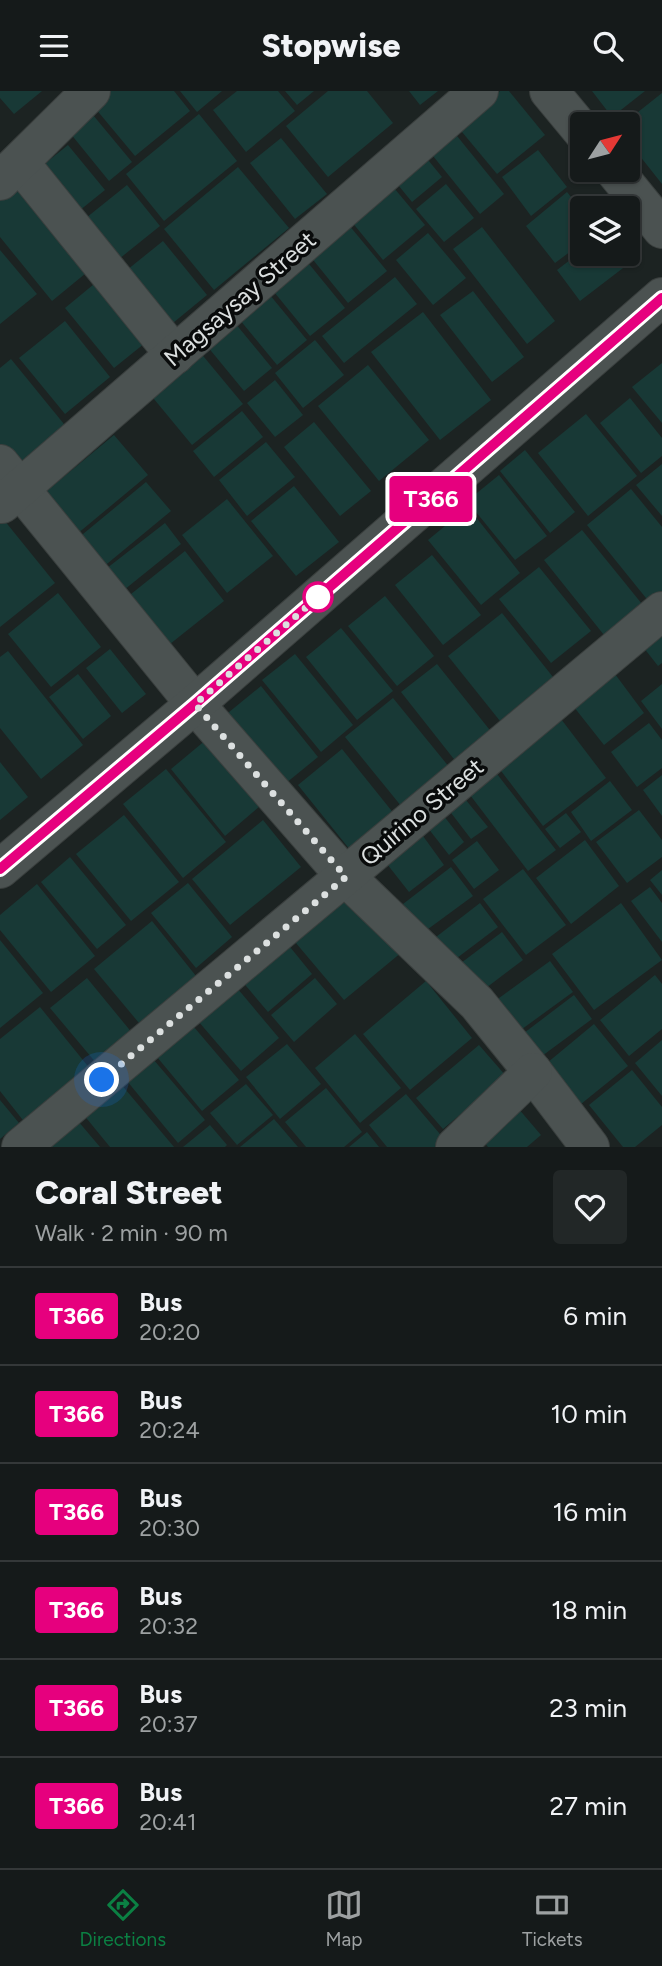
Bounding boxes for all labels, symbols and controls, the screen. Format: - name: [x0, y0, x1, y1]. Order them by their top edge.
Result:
- icon: menu: [35, 27, 73, 65]
- text: Stopwise: [262, 27, 400, 65]
- icon: search: [589, 27, 627, 65]
- north arrow: [570, 112, 640, 182]
- map controls: [570, 112, 640, 266]
- button: layers: [570, 196, 640, 266]
- street label: Magsaysay Street: [158, 225, 321, 372]
- line badge: T366: [382, 476, 480, 522]
- text: T366: [403, 484, 459, 513]
- unlabelled marker: [303, 582, 333, 612]
- street label: Quirino Street: [354, 752, 489, 872]
- your location: [84, 1062, 119, 1097]
- button: heart: [553, 1170, 627, 1244]
- text: Coral Street: [35, 1173, 223, 1212]
- text: Walk · 2 min · 90 m: [35, 1219, 228, 1247]
- text: Bus: [139, 1286, 182, 1318]
- text: 6 min: [563, 1300, 627, 1332]
- text: T366: [49, 1301, 104, 1330]
- text: 20:20: [139, 1318, 200, 1346]
- text: Bus: [139, 1384, 182, 1416]
- text: 10 min: [551, 1398, 627, 1430]
- text: T366: [49, 1399, 104, 1428]
- text: 20:24: [139, 1416, 200, 1444]
- text: Bus: [139, 1482, 182, 1514]
- text: 16 min: [552, 1496, 627, 1528]
- text: T366: [49, 1497, 104, 1526]
- text: 20:30: [139, 1514, 200, 1542]
- text: Bus: [139, 1580, 182, 1612]
- text: 18 min: [551, 1594, 627, 1626]
- text: T366: [49, 1595, 104, 1624]
- text: 20:32: [139, 1612, 198, 1640]
- text: Bus: [139, 1678, 182, 1710]
- text: 23 min: [549, 1692, 627, 1724]
- text: T366: [49, 1693, 104, 1722]
- text: 20:37: [139, 1710, 198, 1738]
- text: Bus: [139, 1776, 182, 1808]
- text: 27 min: [549, 1790, 627, 1822]
- text: T366: [49, 1791, 104, 1820]
- text: 20:41: [139, 1808, 196, 1836]
- tab: Directions: [79, 1886, 166, 1951]
- tab: Map: [325, 1886, 363, 1951]
- tab: Tickets: [522, 1886, 583, 1951]

